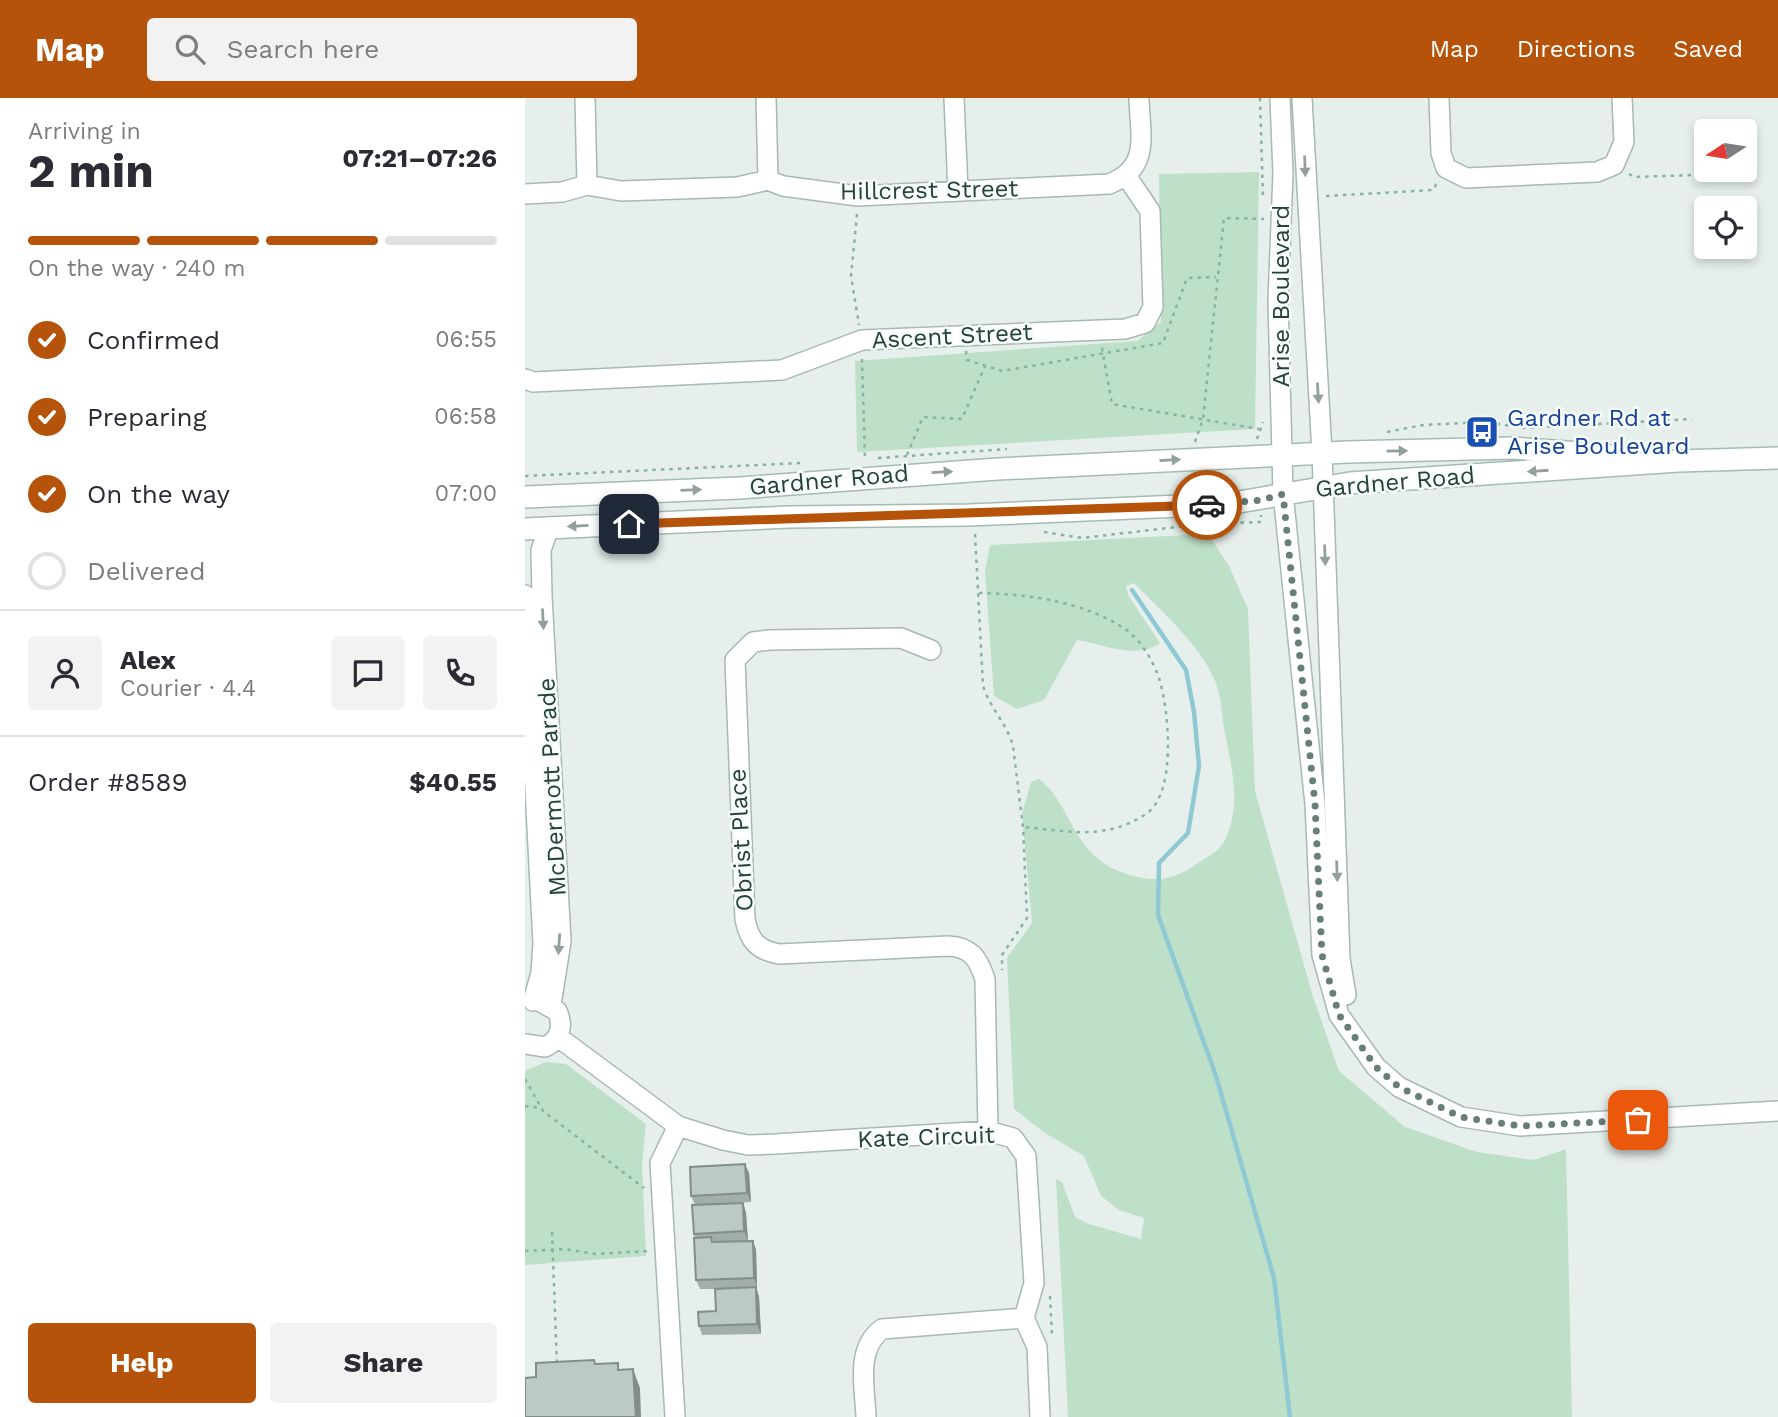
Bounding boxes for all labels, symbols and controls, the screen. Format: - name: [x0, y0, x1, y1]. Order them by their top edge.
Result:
- search box: [147, 18, 637, 81]
- text: Map: [35, 30, 105, 69]
- icon: search: [171, 30, 209, 68]
- text: Search here: [227, 34, 379, 64]
- text: Map: [1430, 35, 1479, 63]
- text: Directions: [1517, 35, 1635, 63]
- text: Saved: [1673, 35, 1743, 63]
- text: Arriving in: [28, 118, 141, 145]
- north arrow: [1694, 119, 1757, 182]
- map controls: [1694, 119, 1757, 259]
- text: 07:21–07:26: [342, 143, 497, 173]
- text: 2 min: [28, 144, 154, 198]
- one-way arrow: [1299, 155, 1310, 177]
- street label: Hillcrest Street: [840, 174, 1018, 206]
- button: locate: [1694, 196, 1757, 259]
- street label: Arise Boulevard: [1267, 205, 1295, 387]
- text: On the way · 240 m: [28, 255, 246, 282]
- street label: Ascent Street: [871, 318, 1033, 354]
- icon: check: [28, 321, 66, 359]
- text: Confirmed: [87, 325, 220, 355]
- text: 06:55: [435, 326, 497, 353]
- one-way arrow: [1312, 383, 1323, 405]
- icon: check: [28, 398, 66, 436]
- text: Preparing: [87, 402, 207, 432]
- text: 06:58: [434, 403, 497, 430]
- place label: Gardner Rd at Arise Boulevard: [1507, 404, 1690, 460]
- bus stop icon: Gardner Rd at Arise Boulevard: [1463, 413, 1501, 451]
- one-way arrow: [1386, 445, 1408, 457]
- one-way arrow: [1159, 454, 1181, 465]
- street label: Gardner Road: [748, 459, 910, 501]
- street label: Gardner Road: [1314, 461, 1476, 503]
- one-way arrow: [932, 466, 954, 477]
- one-way arrow: [1527, 466, 1549, 477]
- courier: [1172, 470, 1242, 540]
- icon: check: [28, 475, 66, 513]
- text: On the way: [87, 479, 230, 509]
- text: 07:00: [435, 480, 497, 507]
- one-way arrow: [680, 484, 702, 495]
- icon: car: [1188, 486, 1226, 524]
- pin: [599, 494, 659, 554]
- icon: home: [610, 505, 648, 543]
- one-way arrow: [567, 520, 589, 531]
- one-way arrow: [1320, 544, 1331, 566]
- text: Delivered: [87, 556, 206, 586]
- one-way arrow: [538, 608, 549, 630]
- button: person: [28, 636, 102, 710]
- button: chat: [331, 636, 405, 710]
- button: phone: [423, 636, 497, 710]
- text: Alex: [120, 645, 176, 675]
- text: Courier · 4.4: [120, 675, 256, 702]
- street label: McDermott Parade: [532, 677, 572, 897]
- text: Order #8589: [28, 767, 188, 797]
- text: $40.55: [409, 767, 497, 797]
- street label: Obrist Place: [723, 768, 759, 912]
- one-way arrow: [1332, 860, 1343, 882]
- one-way arrow: [553, 933, 564, 955]
- pin: [1608, 1090, 1668, 1150]
- icon: bag: [1619, 1101, 1657, 1139]
- street label: Kate Circuit: [857, 1121, 995, 1153]
- button: Help: [28, 1323, 256, 1403]
- button: Share: [270, 1323, 497, 1403]

